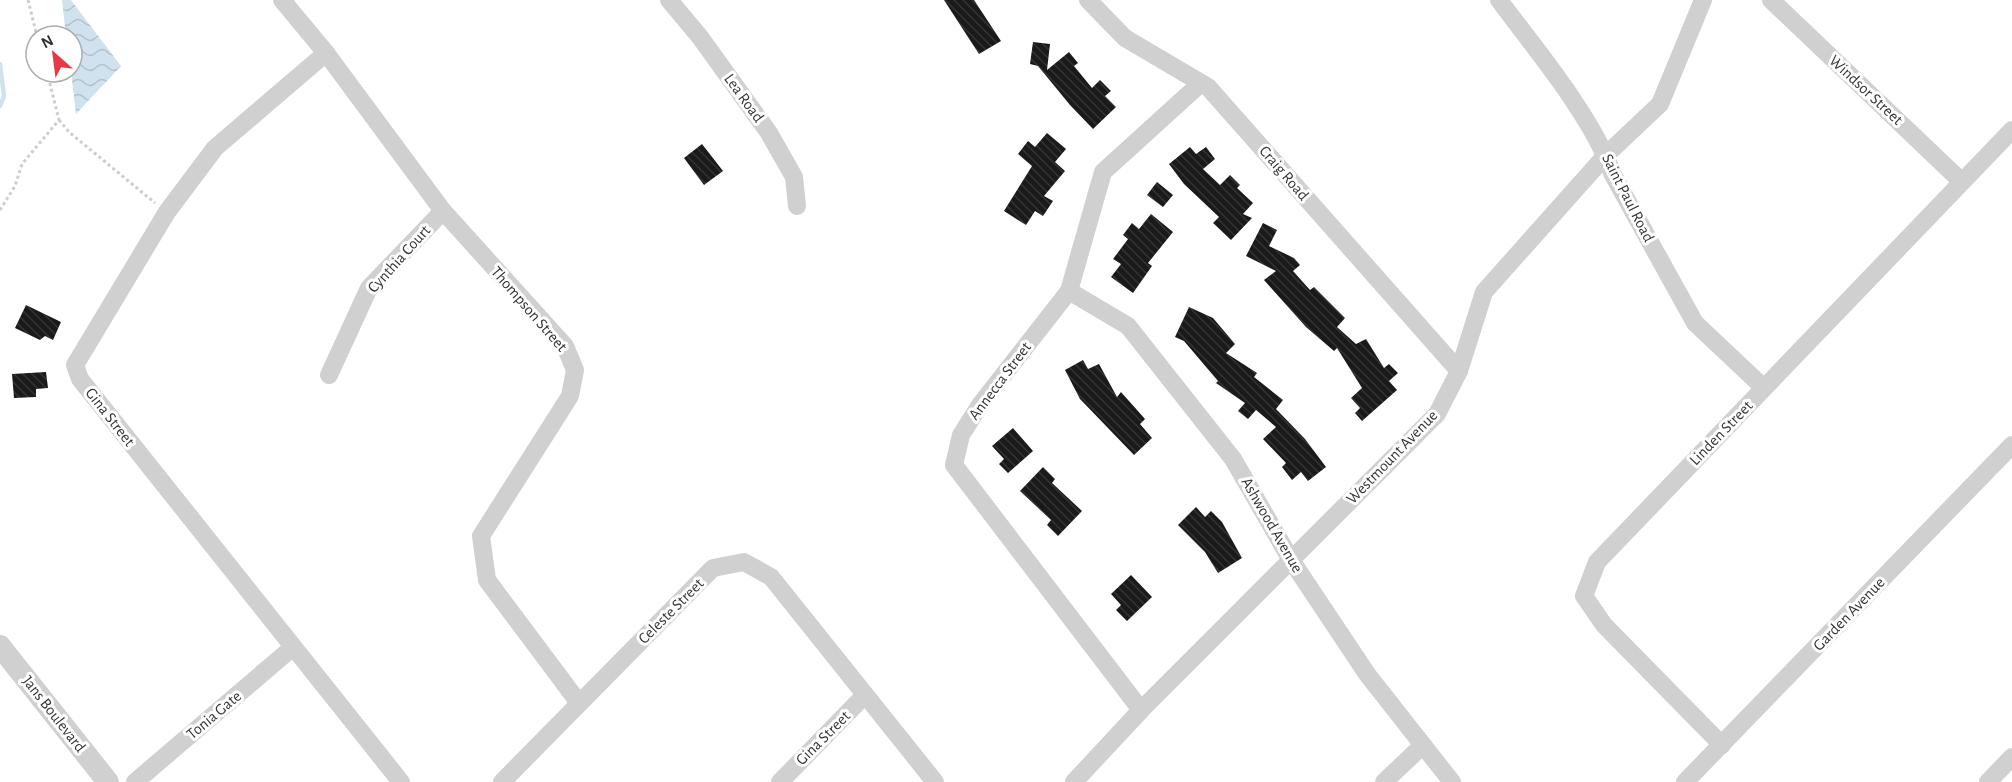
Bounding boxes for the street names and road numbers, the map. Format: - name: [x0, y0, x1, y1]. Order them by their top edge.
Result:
- street label: Windsor Street: [1826, 52, 1906, 128]
- street label: Lea Road: [721, 71, 767, 125]
- street label: Craig Road: [1256, 143, 1312, 203]
- street label: Saint Paul Road: [1599, 151, 1657, 245]
- street label: Cynthia Court: [365, 222, 434, 297]
- street label: Thompson Street: [488, 263, 570, 355]
- street label: Annecca Street: [966, 339, 1034, 423]
- street label: Gina Street: [82, 385, 138, 449]
- street label: Linden Street: [1686, 398, 1756, 468]
- street label: Westmount Avenue: [1343, 407, 1441, 507]
- street label: Ashwood Avenue: [1238, 475, 1306, 575]
- street label: Garden Avenue: [1810, 574, 1888, 654]
- street label: Celeste Street: [635, 575, 707, 647]
- street label: Jans Boulevard: [19, 673, 89, 755]
- street label: Tonia Gate: [184, 688, 244, 742]
- street label: Gina Street: [793, 708, 853, 768]

